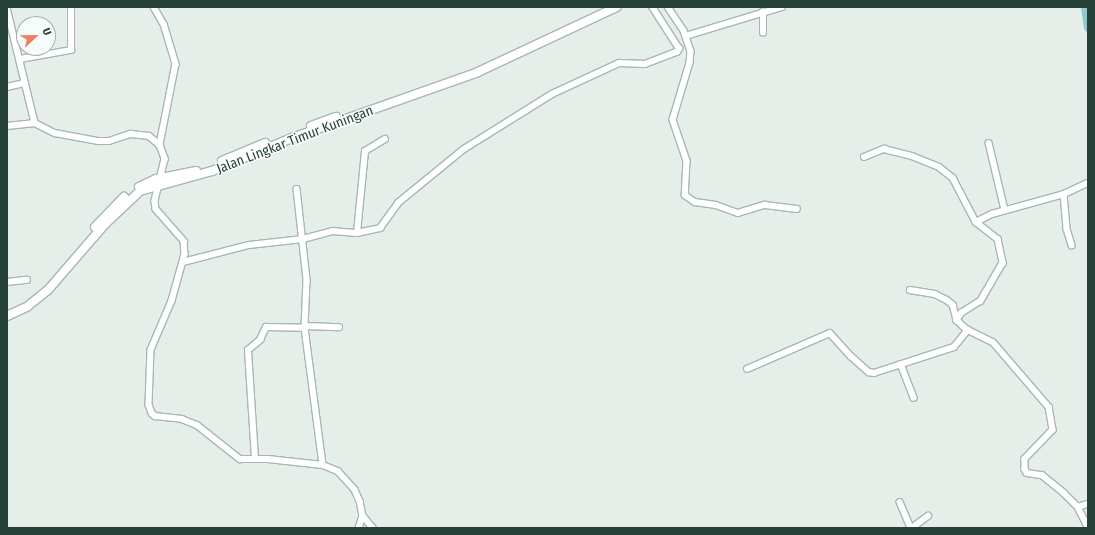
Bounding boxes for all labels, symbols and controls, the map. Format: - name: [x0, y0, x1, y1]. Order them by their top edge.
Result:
- north arrow: [16, 16, 56, 56]
- text: U: [39, 26, 54, 37]
- street label: Jalan Lingkar Timur Kuningan: [214, 102, 376, 178]

